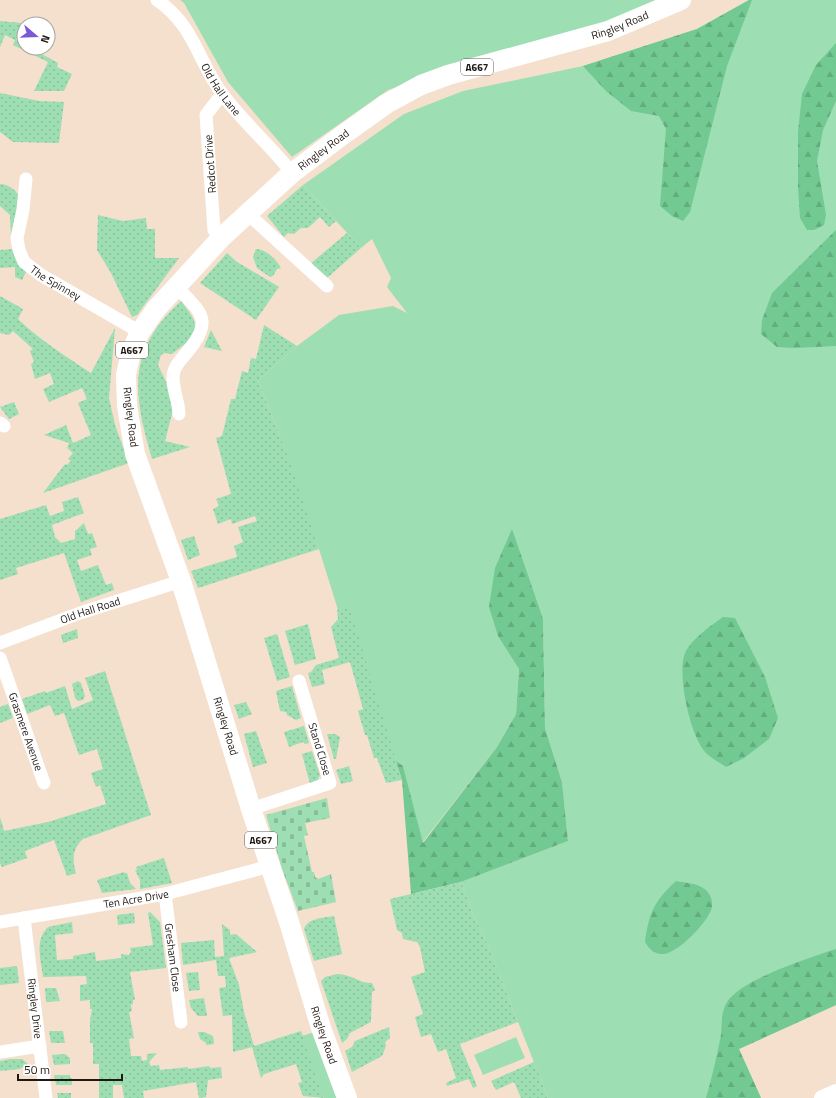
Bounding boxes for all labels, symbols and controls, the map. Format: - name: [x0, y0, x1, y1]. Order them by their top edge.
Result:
- street label: Ringley Road: [589, 7, 651, 43]
- north arrow: [16, 16, 56, 56]
- text: N: [37, 33, 54, 45]
- road number: A667: [461, 59, 493, 75]
- street label: Old Hall Lane: [197, 60, 245, 120]
- street label: Ringley Road: [294, 125, 352, 174]
- street label: Redcot Drive: [200, 134, 220, 194]
- street label: The Spinney: [27, 262, 85, 305]
- road number: A667: [116, 342, 148, 358]
- street label: Ringley Road: [119, 386, 143, 448]
- street label: Old Hall Road: [58, 593, 122, 628]
- street label: Grasmere Avenue: [5, 690, 47, 773]
- street label: Ringley Road: [210, 695, 243, 757]
- street label: Stand Close: [304, 721, 336, 778]
- road number: A667: [245, 832, 277, 848]
- street label: Ten Acre Drive: [102, 885, 171, 912]
- street label: Gresham Close: [161, 922, 185, 993]
- street label: Ringley Drive: [23, 977, 47, 1040]
- street label: Ringley Road: [307, 1004, 341, 1066]
- scale bar: [18, 1056, 122, 1082]
- text: 50 m: [24, 1060, 50, 1079]

